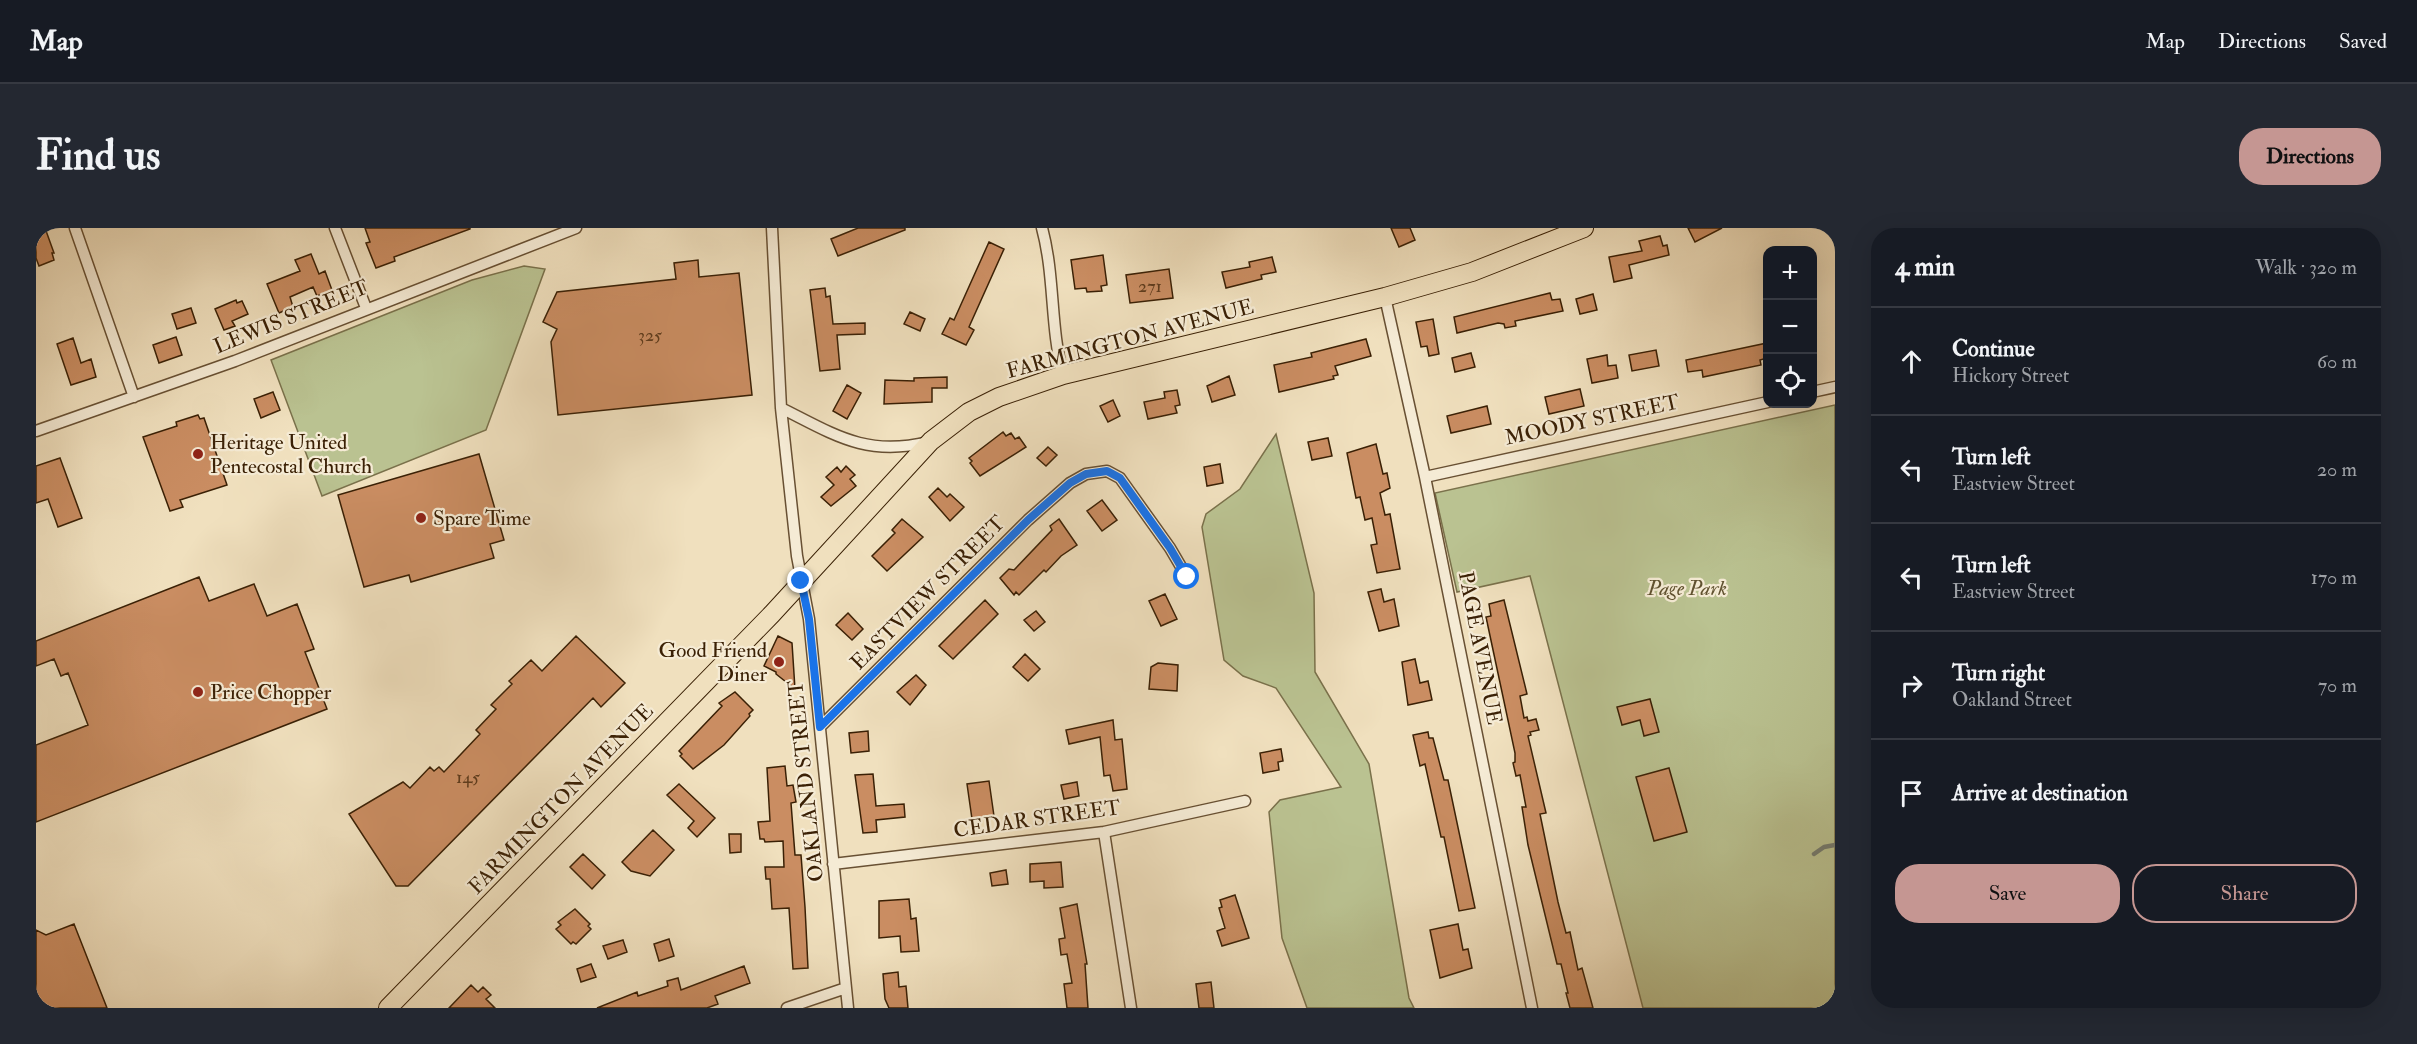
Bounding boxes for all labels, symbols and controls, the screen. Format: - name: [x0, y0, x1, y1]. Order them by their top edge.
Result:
- text: Map: [30, 24, 83, 59]
- text: Map: [2145, 28, 2185, 55]
- text: Directions: [2218, 28, 2306, 55]
- text: Saved: [2339, 28, 2387, 55]
- button: Directions: [2239, 128, 2381, 185]
- text: Find us: [36, 130, 160, 182]
- map controls: [1763, 246, 1817, 408]
- button: +: [1763, 246, 1817, 300]
- text: 4 min: [1895, 251, 1955, 283]
- text: Walk · 320 m: [2255, 255, 2357, 280]
- street label: LEWIS STREET: [210, 274, 373, 360]
- house number: 271: [1138, 275, 1162, 298]
- street label: FARMINGTON AVENUE: [1003, 293, 1257, 385]
- button: −: [1763, 300, 1817, 354]
- house number: 325: [638, 324, 662, 347]
- text: Continue: [1952, 335, 2035, 363]
- icon: ahead: [1895, 345, 1928, 378]
- text: 60 m: [2317, 349, 2357, 374]
- button: locate: [1763, 354, 1817, 408]
- text: Hickory Street: [1952, 363, 2069, 388]
- street label: MOODY STREET: [1502, 388, 1682, 452]
- place label: Heritage United Pentecostal Church: [210, 429, 372, 480]
- text: Turn left: [1952, 443, 2031, 471]
- marker: Heritage United Pentecostal Church: [191, 447, 205, 461]
- icon: left: [1895, 453, 1928, 486]
- text: 20 m: [2317, 457, 2357, 482]
- text: Eastview Street: [1952, 471, 2075, 496]
- place label: Spare Time: [433, 505, 531, 532]
- street label: EASTVIEW STREET: [845, 510, 1011, 676]
- marker: Spare Time: [414, 511, 428, 525]
- text: Turn left: [1952, 551, 2031, 579]
- icon: left: [1895, 561, 1928, 594]
- route start: [1173, 563, 1199, 589]
- text: 170 m: [2311, 565, 2357, 590]
- route end: [787, 567, 813, 593]
- street label: PAGE AVENUE: [1452, 569, 1508, 727]
- park label: Page Park: [1646, 575, 1727, 602]
- text: Eastview Street: [1952, 579, 2075, 604]
- place label: Good Friend Diner: [659, 637, 768, 688]
- marker: Good Friend Diner: [772, 655, 786, 669]
- text: Turn right: [1952, 659, 2045, 687]
- icon: right: [1895, 669, 1928, 702]
- text: 70 m: [2318, 673, 2357, 698]
- place label: Price Chopper: [210, 679, 332, 706]
- street label: OAKLAND STREET: [782, 679, 830, 883]
- marker: Price Chopper: [191, 685, 205, 699]
- text: Oakland Street: [1952, 687, 2072, 712]
- street label: FARMINGTON AVENUE: [463, 698, 659, 900]
- house number: 145: [456, 766, 480, 789]
- icon: arrive: [1895, 777, 1928, 810]
- text: Arrive at destination: [1952, 779, 2128, 807]
- street label: CEDAR STREET: [952, 794, 1123, 844]
- button: Save: [1895, 864, 2120, 923]
- button: Share: [2132, 864, 2357, 923]

